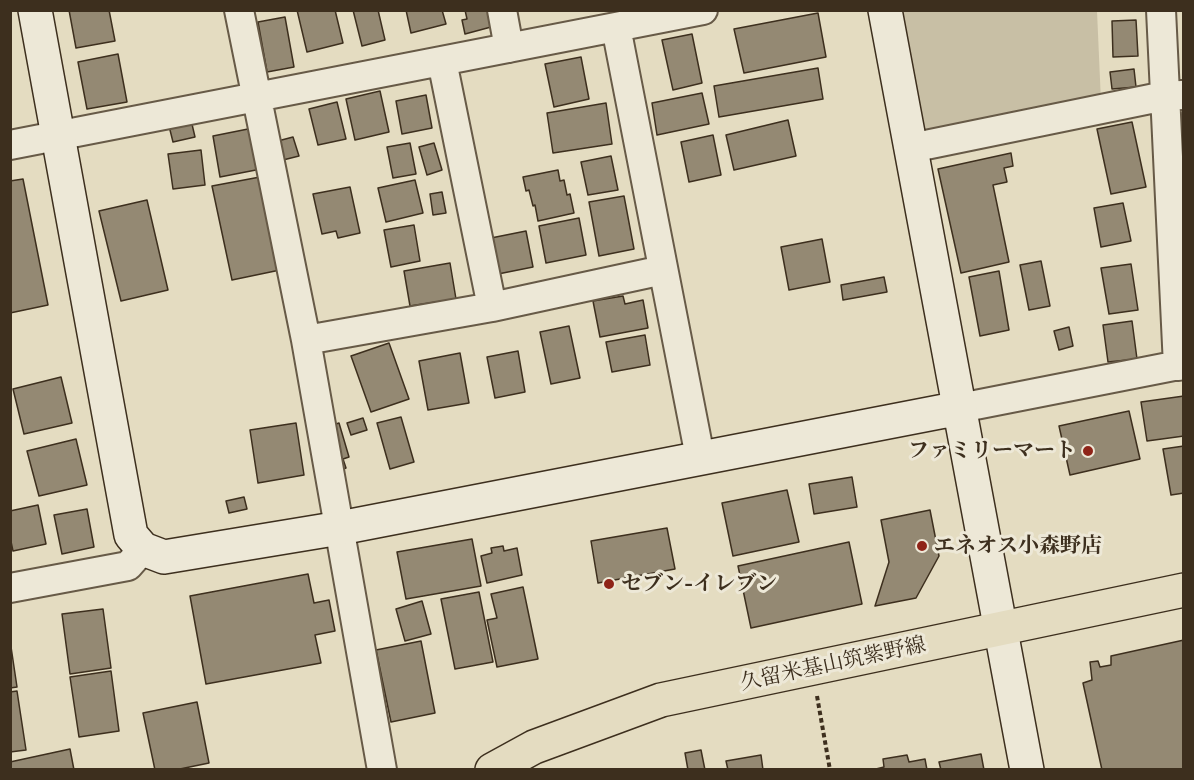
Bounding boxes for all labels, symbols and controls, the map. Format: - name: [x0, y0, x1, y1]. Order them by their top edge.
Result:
- place label: ファミリーマート: [908, 438, 1076, 464]
- marker: ファミリーマート: [1081, 444, 1095, 458]
- place label: エネオス小森野店: [934, 533, 1102, 559]
- marker: エネオス小森野店: [915, 539, 929, 553]
- place label: セブン-イレブン: [621, 571, 777, 597]
- marker: セブン-イレブン: [602, 577, 616, 591]
- street label: 久留米基山筑紫野線: [738, 632, 928, 696]

